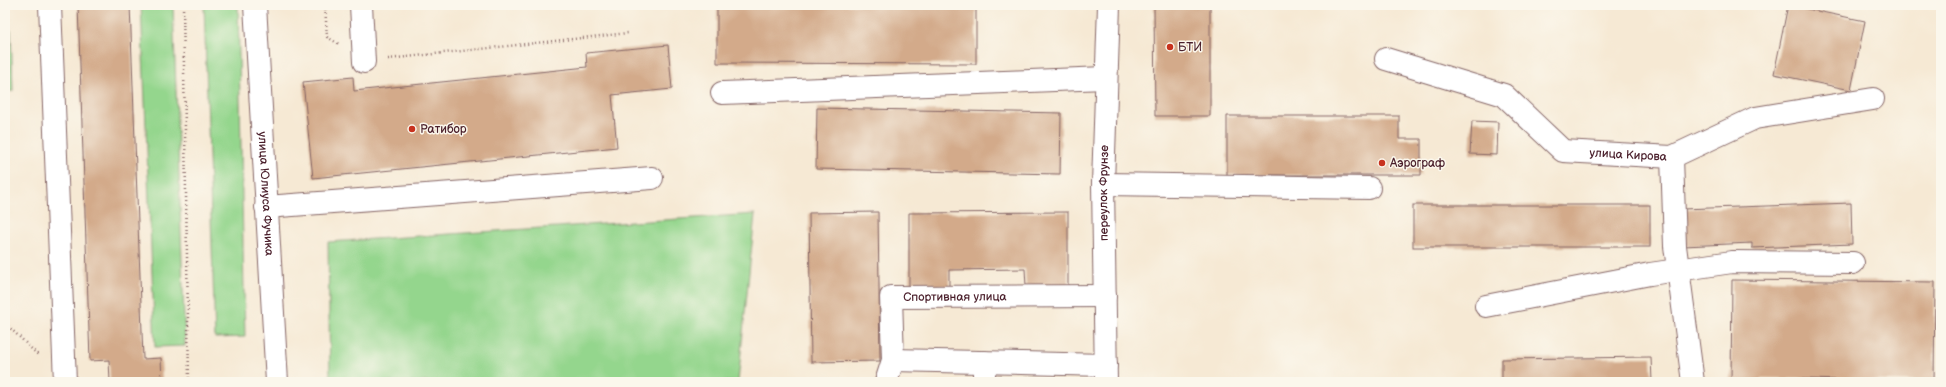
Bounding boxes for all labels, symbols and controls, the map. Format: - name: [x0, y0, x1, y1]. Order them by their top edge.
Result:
- place label: БТИ: [1178, 40, 1202, 55]
- marker: БТИ: [1165, 42, 1175, 52]
- place label: Ратибор: [420, 122, 467, 137]
- marker: Ратибор: [407, 124, 417, 134]
- street label: улица Юлиуса Фучика: [254, 131, 277, 256]
- street label: переулок Фрунзе: [1096, 144, 1112, 241]
- street label: улица Кирова: [1589, 145, 1667, 165]
- place label: Аэрограф: [1389, 156, 1445, 171]
- marker: Аэрограф: [1377, 158, 1387, 168]
- street label: Спортивная улица: [903, 289, 1007, 305]

